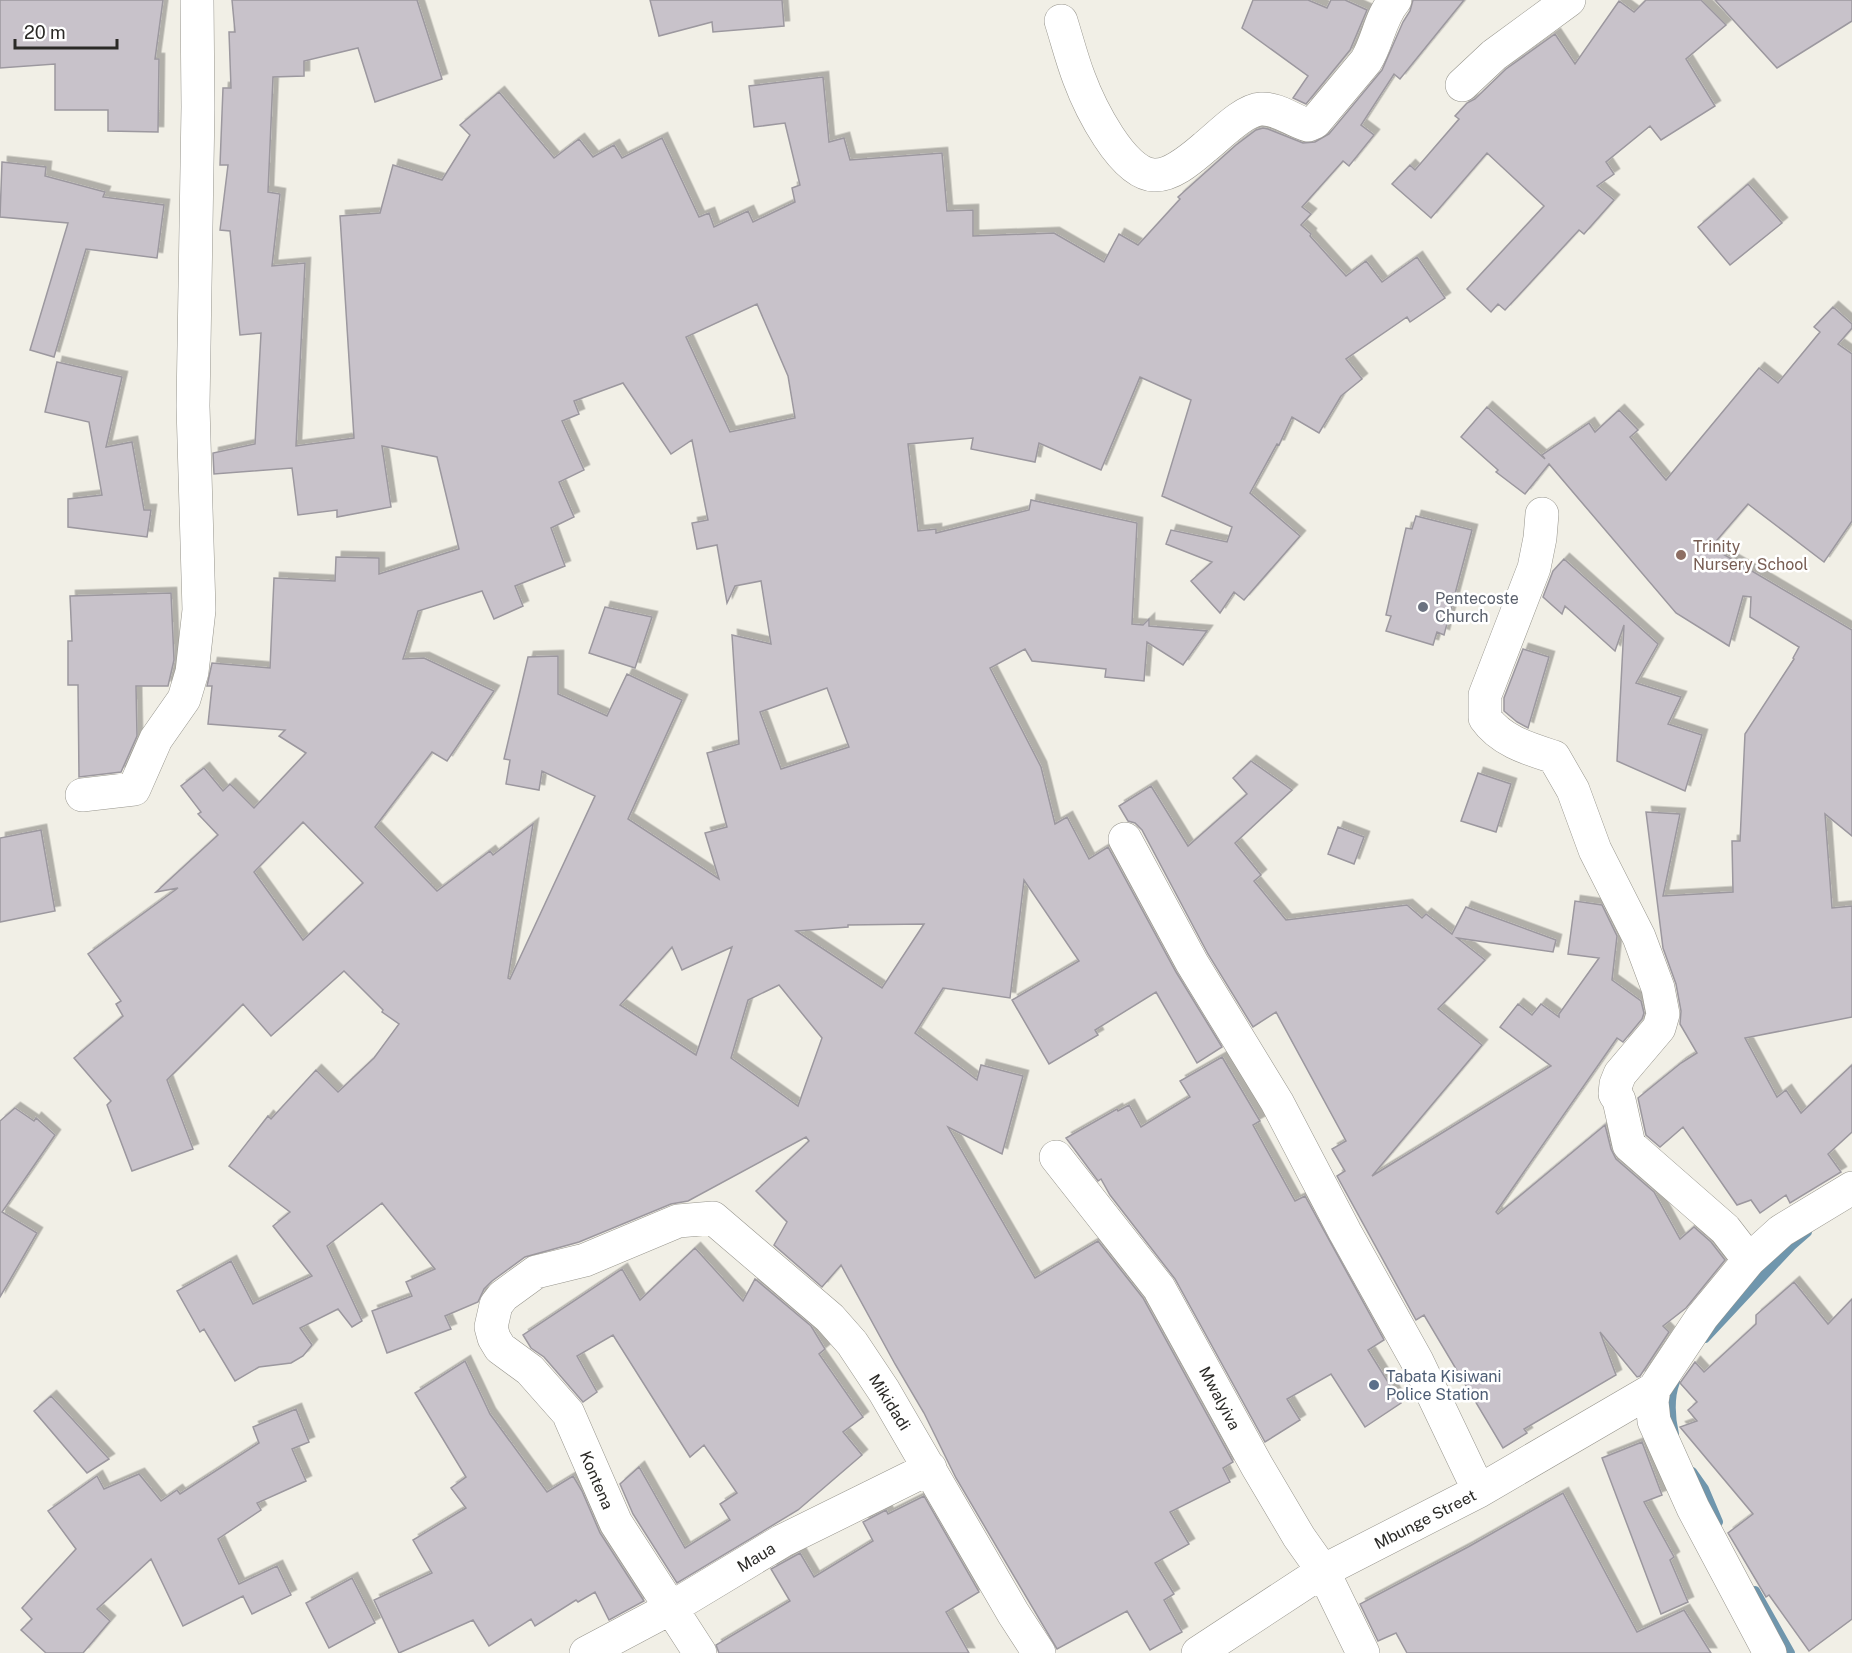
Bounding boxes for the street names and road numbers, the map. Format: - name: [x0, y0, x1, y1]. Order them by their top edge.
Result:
- street label: Mwalyiva: [1195, 1363, 1244, 1433]
- street label: Mikidadi: [865, 1370, 914, 1434]
- street label: Kontena: [576, 1448, 617, 1512]
- street label: Mbunge Street: [1371, 1486, 1479, 1553]
- street label: Maua: [734, 1539, 779, 1576]

